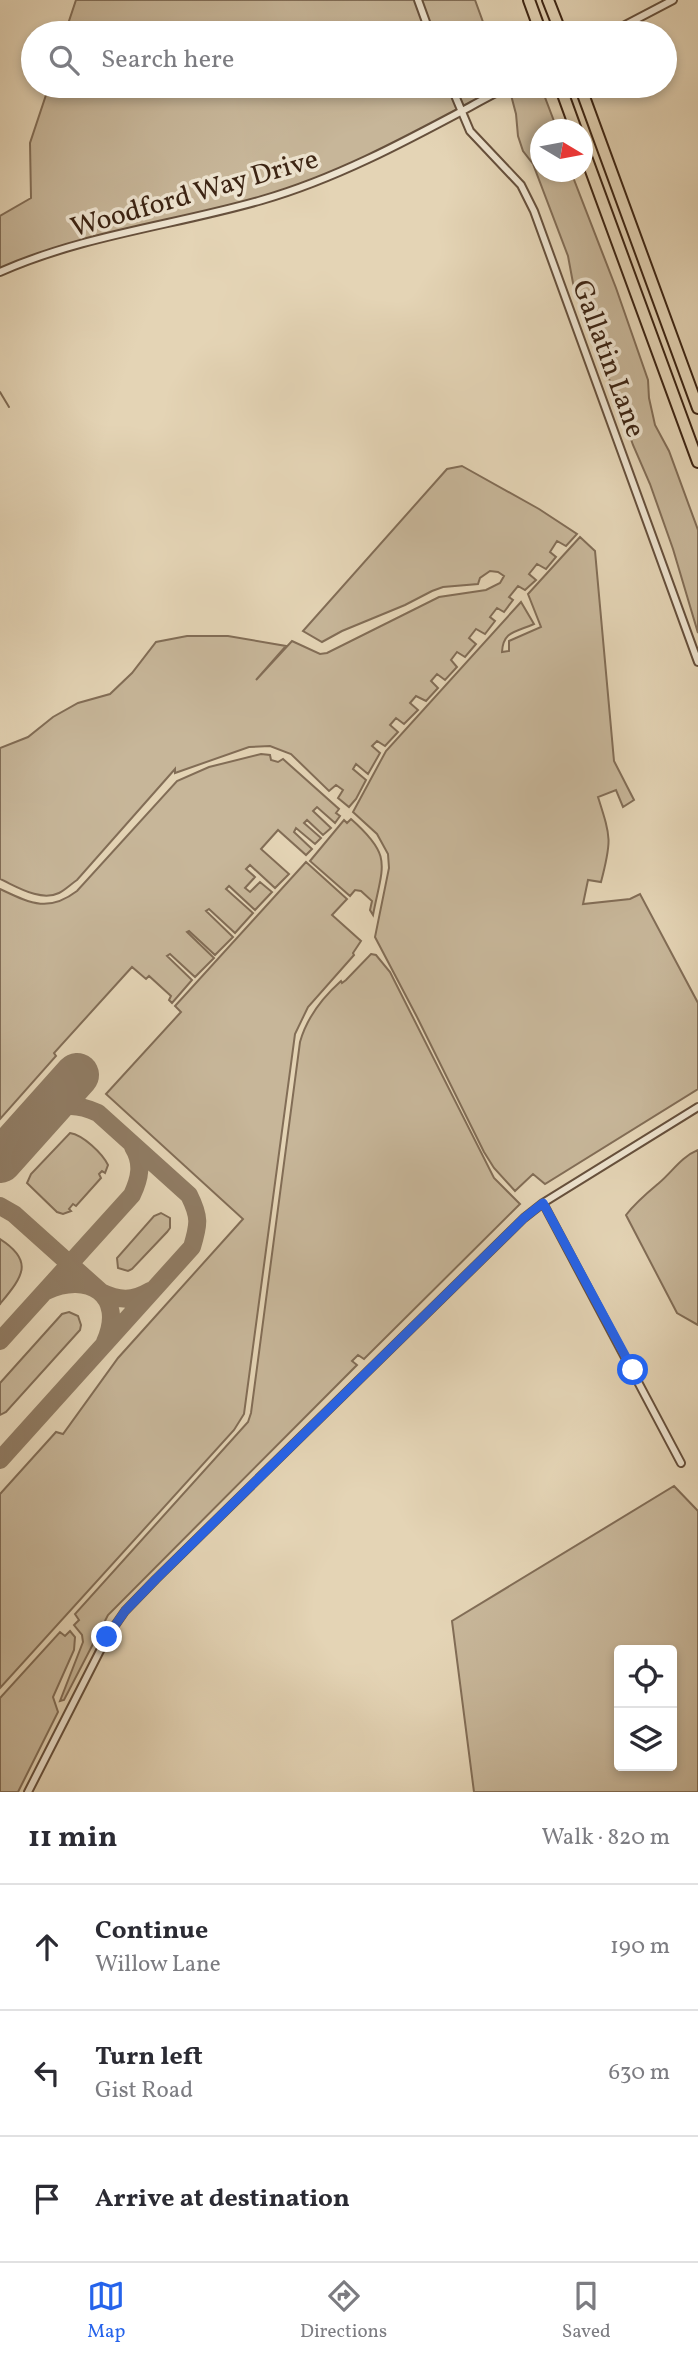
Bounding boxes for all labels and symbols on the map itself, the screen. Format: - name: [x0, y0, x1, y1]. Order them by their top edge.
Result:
- north arrow: [530, 119, 593, 182]
- street label: Woodford Way Drive: [66, 140, 323, 248]
- street label: Gallatin Lane: [561, 275, 654, 443]
- route start: [617, 1354, 648, 1385]
- route end: [91, 1621, 122, 1652]

